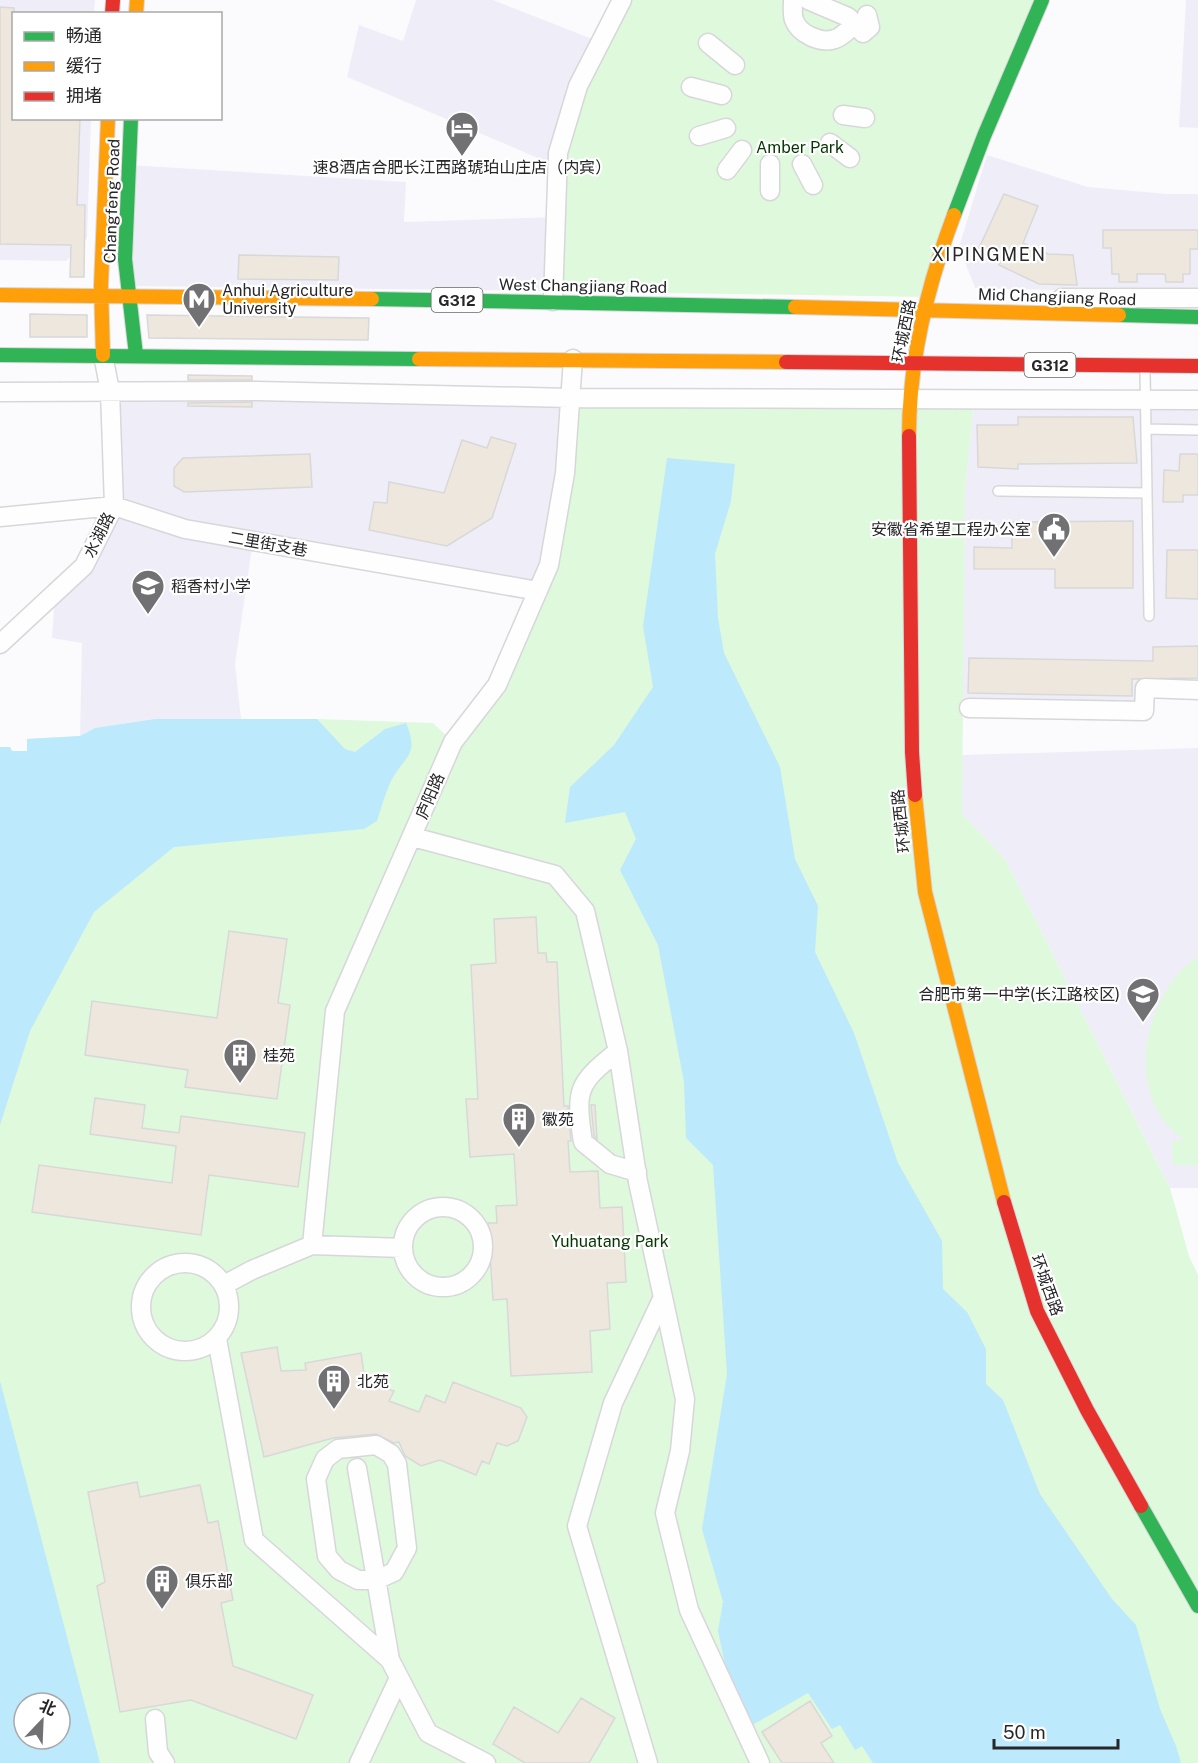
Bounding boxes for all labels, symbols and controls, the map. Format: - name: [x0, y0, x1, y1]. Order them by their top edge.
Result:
- legend: [12, 12, 222, 120]
- text: 畅通: [66, 25, 102, 46]
- text: 缓行: [66, 55, 102, 76]
- text: 拥堵: [66, 85, 102, 106]
- hotel icon: 速8酒店合肥长江西路琥珀山庄店（内宾）: [444, 110, 480, 157]
- street label: Changfeng Road: [100, 138, 124, 264]
- park label: Amber Park: [756, 138, 844, 157]
- place label: 速8酒店合肥长江西路琥珀山庄店（内宾）: [313, 158, 611, 177]
- district label: XIPINGMEN: [931, 244, 1047, 265]
- street label: West Changjiang Road: [499, 275, 667, 297]
- metro station icon: Anhui Agriculture University: [181, 281, 217, 328]
- place label: Anhui Agriculture University: [222, 281, 353, 318]
- street label: Mid Changjiang Road: [978, 285, 1136, 309]
- road number: G312: [432, 288, 482, 312]
- street label: 环城西路: [889, 298, 919, 364]
- road number: G312: [1024, 353, 1076, 377]
- street label: 水湖路: [80, 509, 118, 561]
- public building icon: 安徽省希望工程办公室: [1036, 511, 1072, 558]
- place label: 安徽省希望工程办公室: [871, 520, 1031, 539]
- street label: 二里街支巷: [227, 528, 309, 560]
- school or university icon: 稻香村小学: [130, 568, 166, 615]
- place label: 稻香村小学: [171, 577, 251, 596]
- street label: 庐阳路: [412, 770, 448, 822]
- street label: 环城西路: [888, 788, 914, 854]
- school or university icon: 合肥市第一中学(长江路校区): [1125, 976, 1161, 1023]
- place label: 合肥市第一中学(长江路校区): [918, 985, 1120, 1004]
- building icon: 桂苑: [222, 1037, 258, 1084]
- place label: 桂苑: [263, 1046, 295, 1065]
- building icon: 徽苑: [501, 1101, 537, 1148]
- place label: 徽苑: [542, 1110, 574, 1129]
- park label: Yuhuatang Park: [551, 1232, 669, 1251]
- street label: 环城西路: [1027, 1252, 1067, 1318]
- building icon: 北苑: [316, 1363, 352, 1410]
- place label: 北苑: [357, 1372, 389, 1391]
- building icon: 俱乐部: [144, 1563, 180, 1610]
- place label: 俱乐部: [185, 1572, 233, 1591]
- north arrow: [12, 1691, 72, 1751]
- text: 北: [37, 1696, 59, 1720]
- scale bar: [994, 1712, 1118, 1750]
- text: 50 m: [1003, 1722, 1046, 1743]

